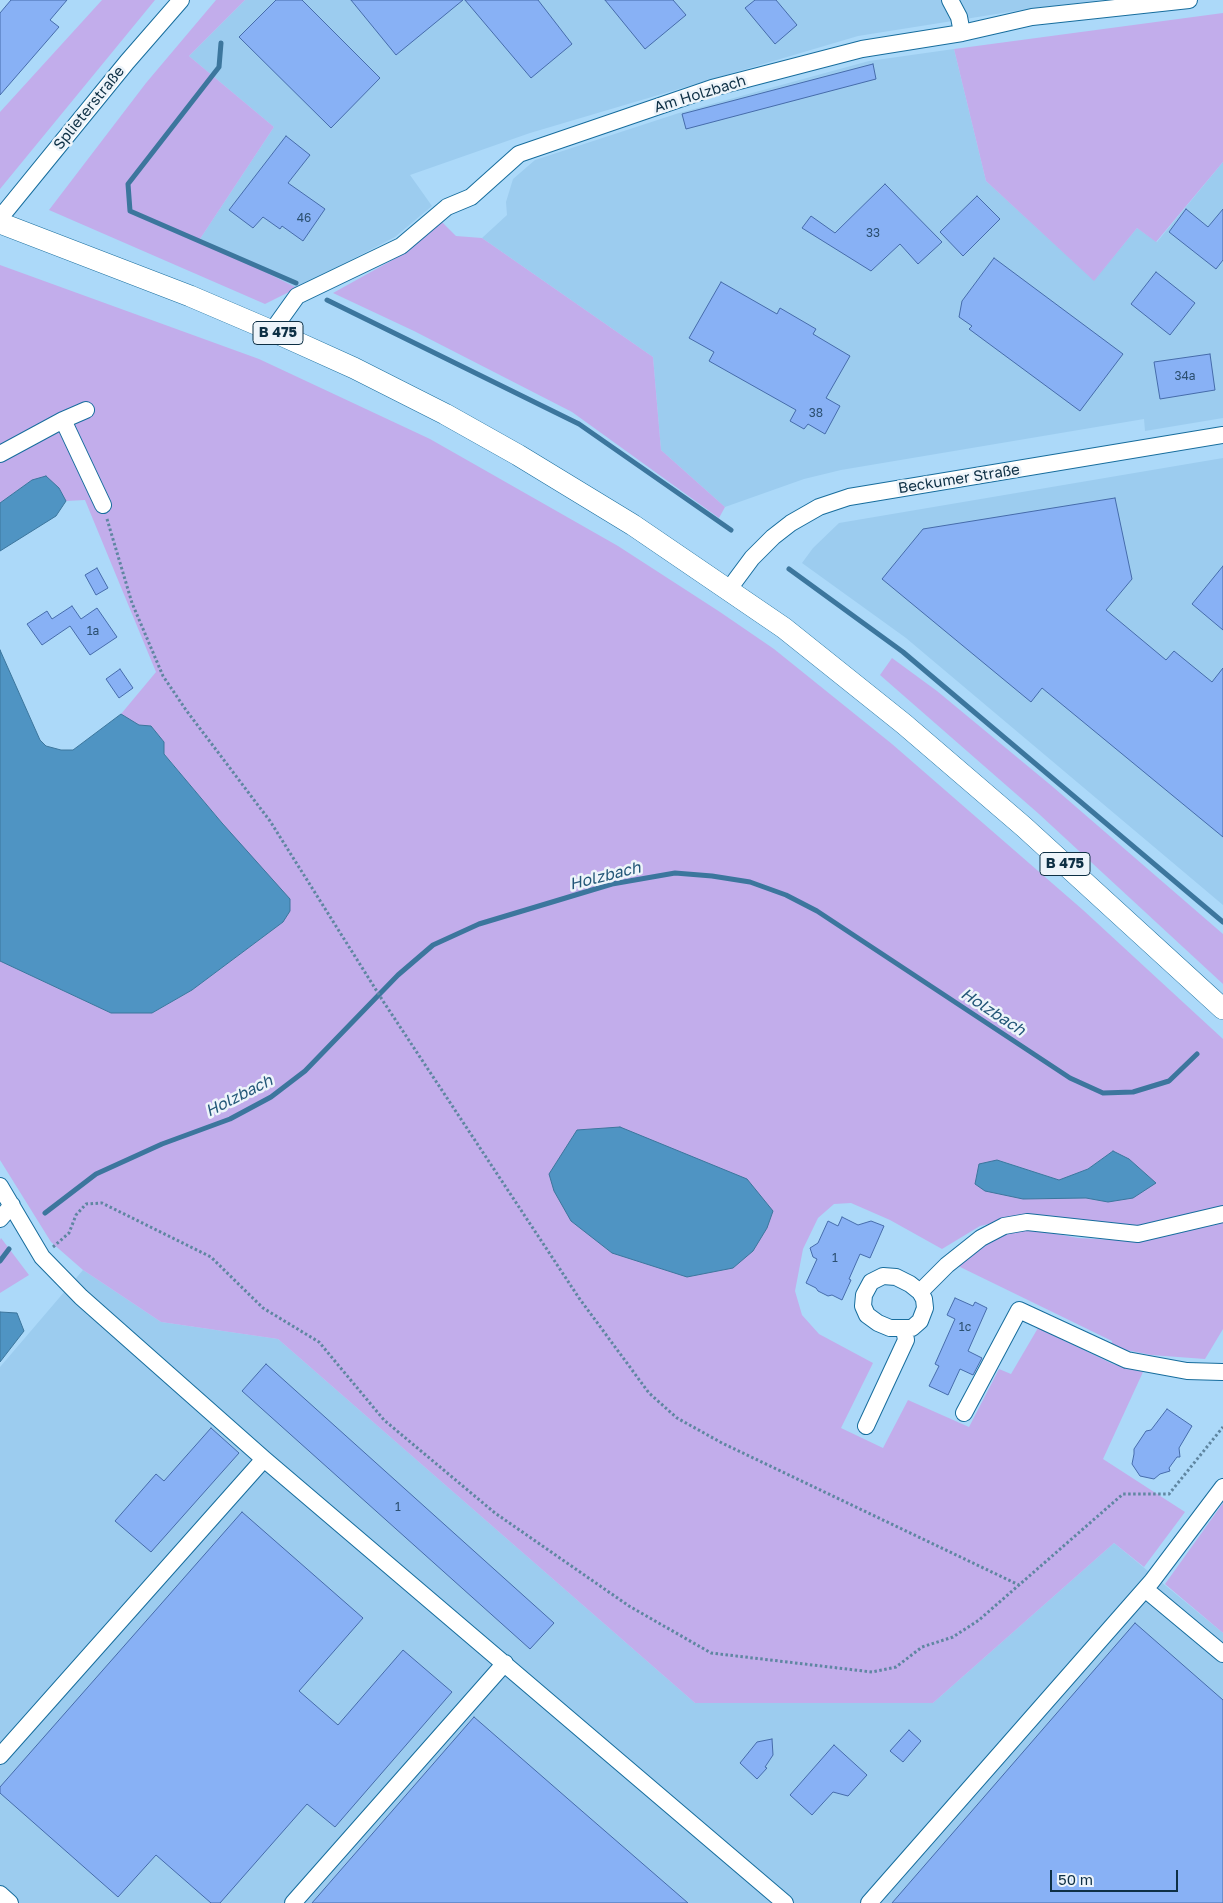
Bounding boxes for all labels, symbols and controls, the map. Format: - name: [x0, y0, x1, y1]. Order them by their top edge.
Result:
- street label: Splieterstraße: [50, 63, 128, 153]
- street label: Am Holzbach: [652, 71, 748, 117]
- house number: 46: [297, 211, 311, 225]
- house number: 33: [866, 226, 880, 240]
- road number: B 475: [253, 322, 303, 344]
- house number: 34a: [1174, 369, 1196, 383]
- house number: 38: [809, 406, 823, 420]
- street label: Beckumer Straße: [897, 460, 1021, 498]
- house number: 1a: [87, 624, 99, 638]
- road number: B 475: [1040, 852, 1090, 876]
- water label: Holzbach: [567, 858, 643, 894]
- water label: Holzbach: [957, 984, 1029, 1040]
- water label: Holzbach: [202, 1071, 276, 1121]
- house number: 1: [832, 1251, 838, 1265]
- house number: 1c: [959, 1320, 971, 1334]
- house number: 1: [395, 1500, 401, 1514]
- scale bar: [1053, 1860, 1180, 1892]
- text: 50 m: [1058, 1870, 1093, 1888]

